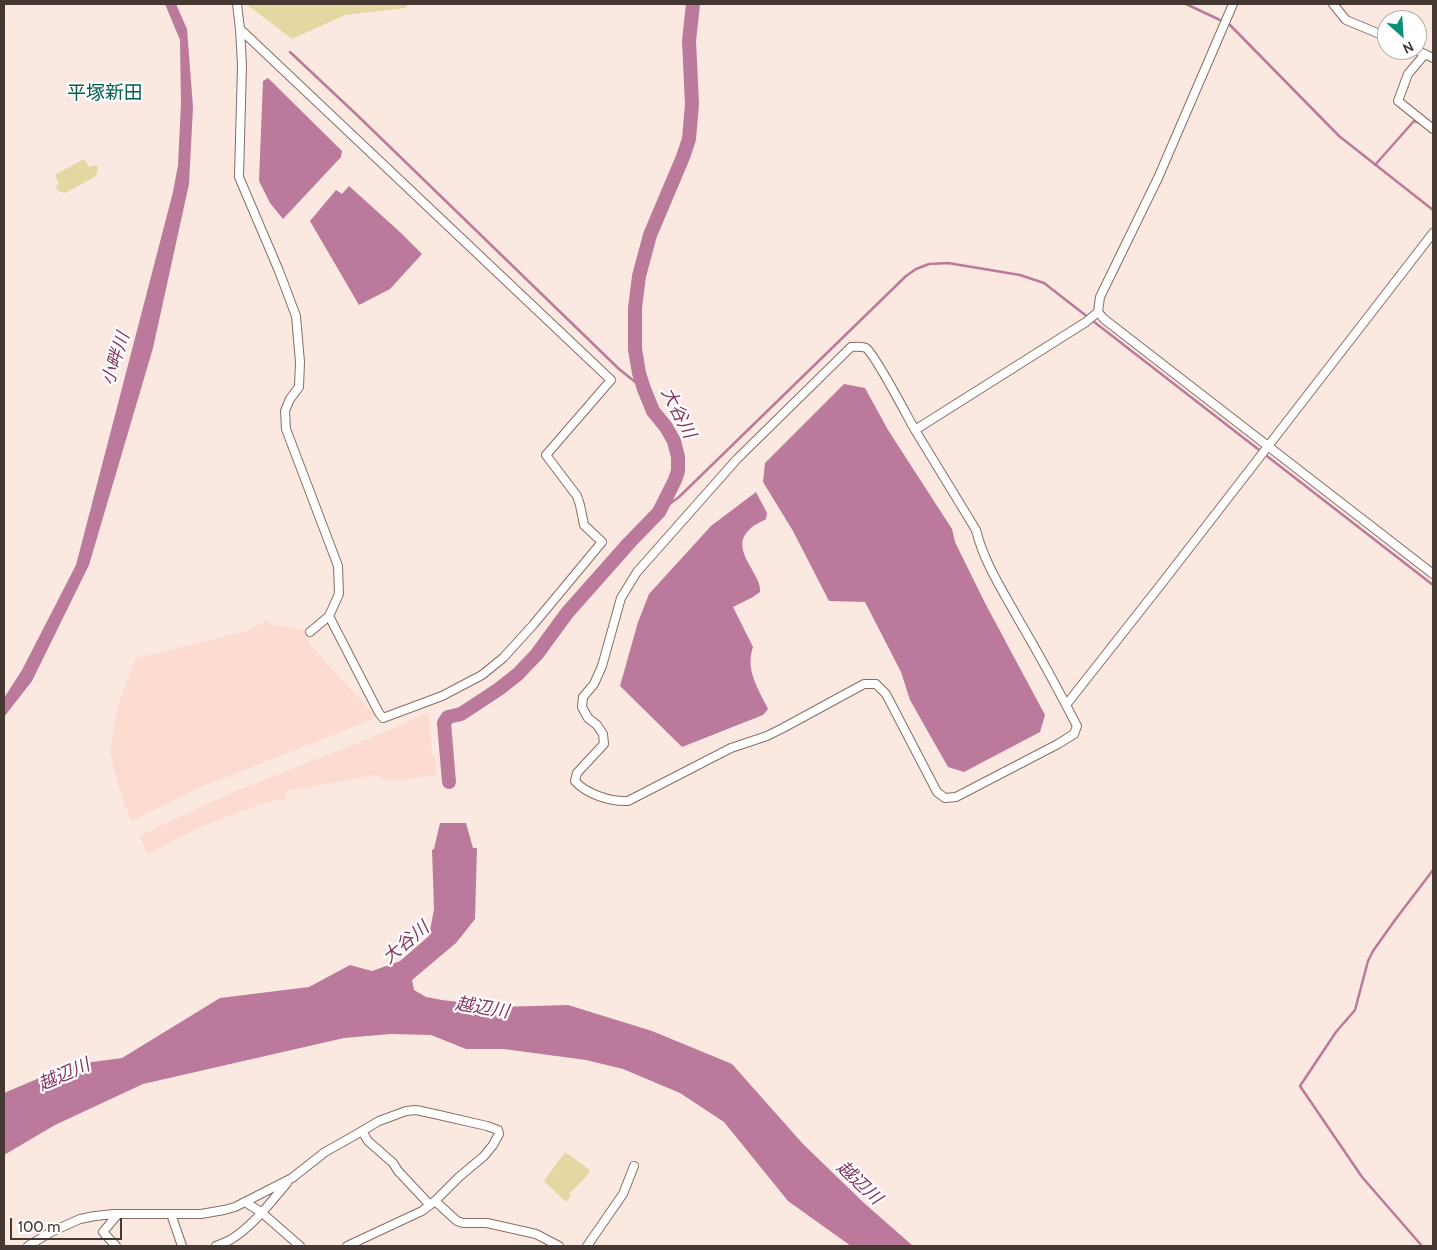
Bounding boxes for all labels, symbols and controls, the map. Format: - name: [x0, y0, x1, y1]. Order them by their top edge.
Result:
- north arrow: [1377, 10, 1427, 60]
- text: N: [1400, 37, 1417, 58]
- district label: 平塚新田: [67, 82, 143, 104]
- water label: 小畔川: [97, 330, 135, 388]
- water label: 大谷川: [656, 384, 700, 442]
- water label: 大谷川: [378, 917, 434, 969]
- water label: 越辺川: [454, 993, 510, 1023]
- water label: 越辺川: [35, 1054, 93, 1096]
- water label: 越辺川: [832, 1157, 886, 1209]
- scale bar: [12, 1208, 125, 1240]
- text: 100 m: [18, 1218, 60, 1236]

